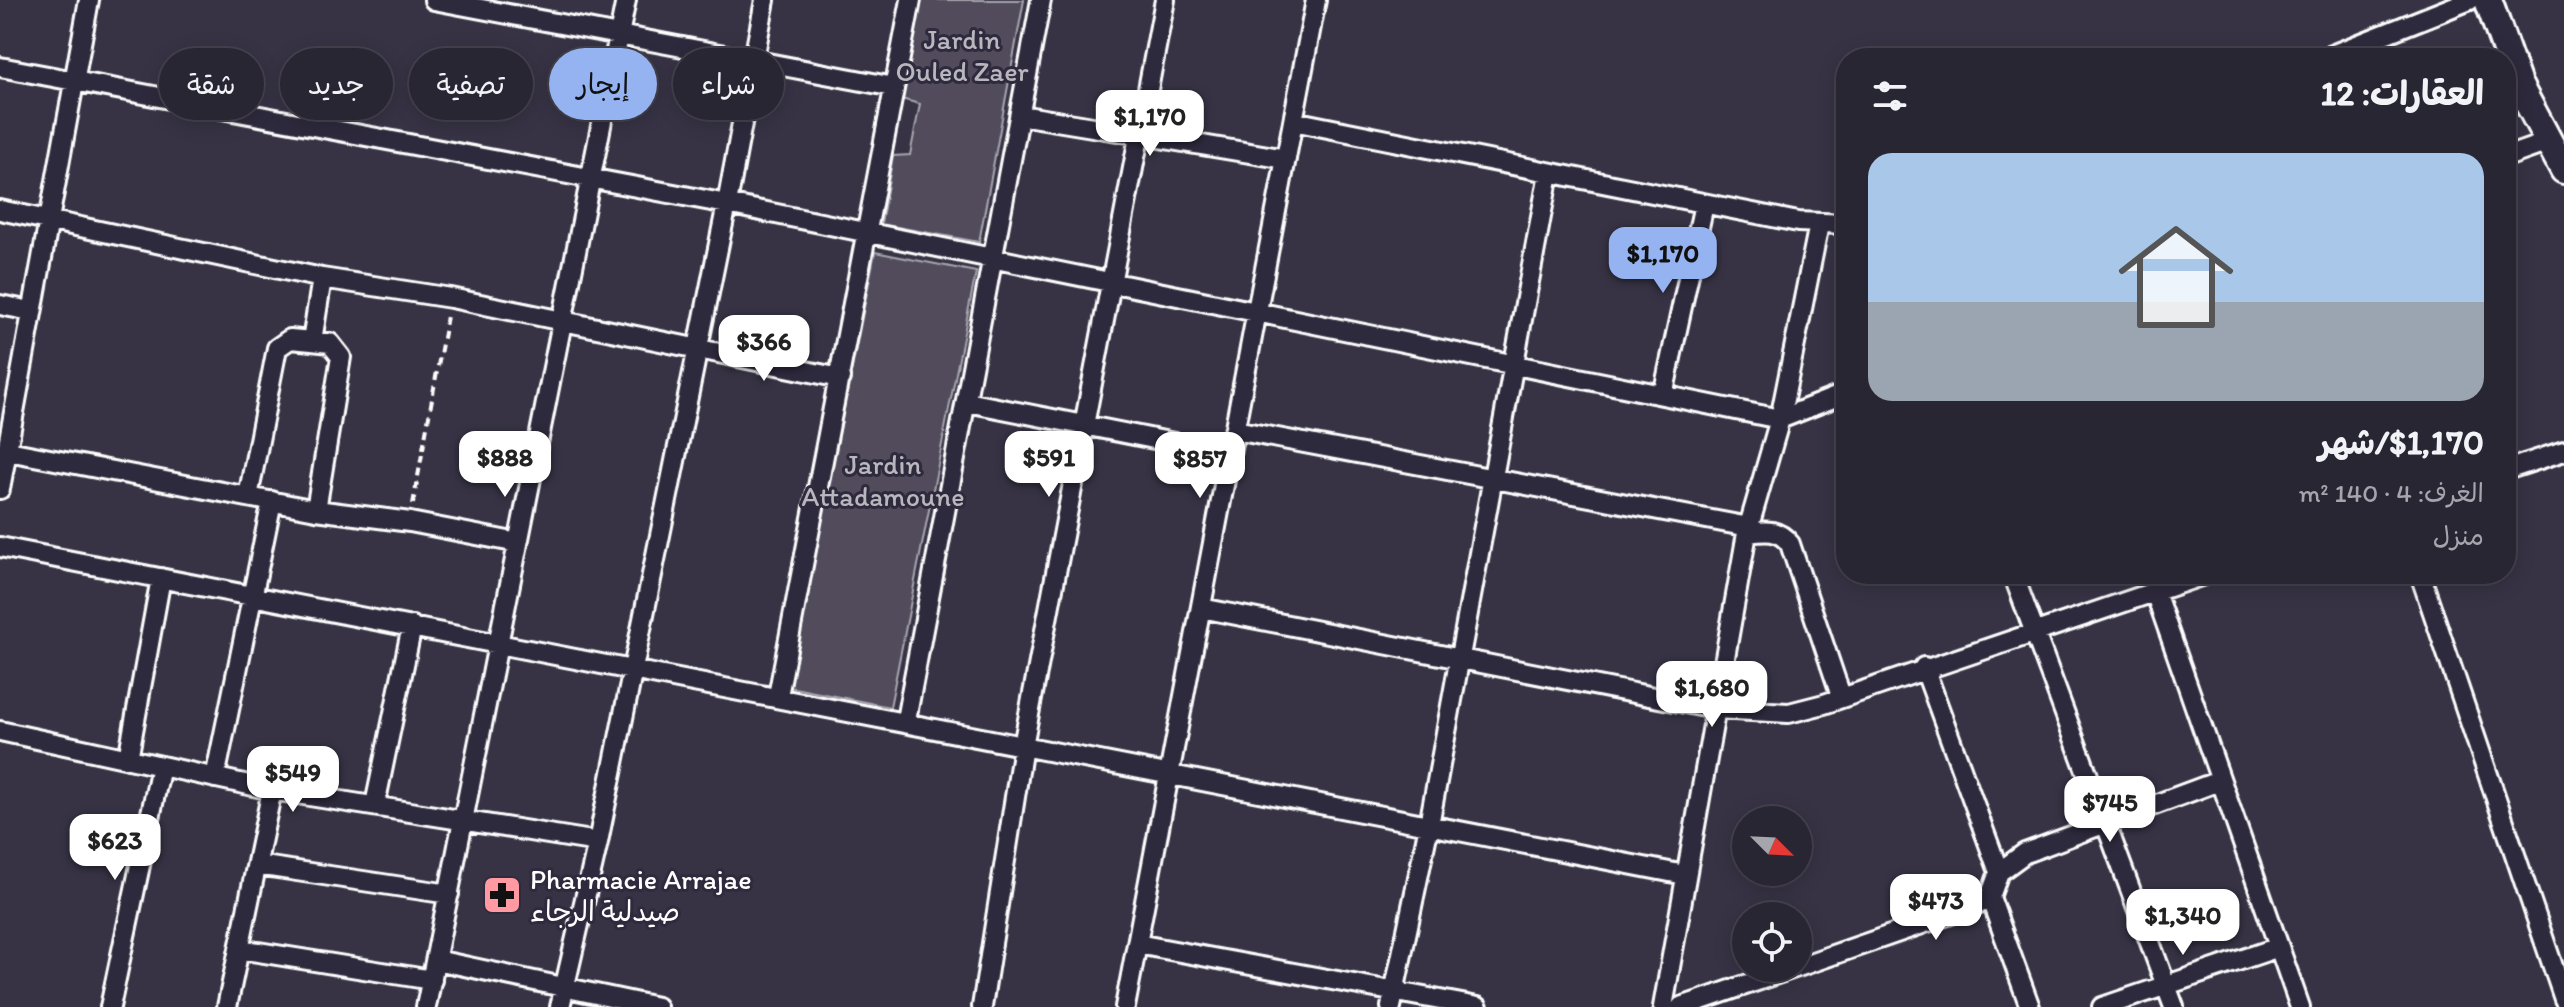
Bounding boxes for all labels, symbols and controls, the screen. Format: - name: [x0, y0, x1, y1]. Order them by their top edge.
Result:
- park label: Jardin Ouled Zaer: [895, 22, 1029, 88]
- chip: شقة: [159, 48, 264, 120]
- chip: جديد: [280, 48, 393, 120]
- chip: تصفية: [409, 48, 533, 120]
- chip: إيجار: [549, 48, 657, 120]
- chip: شراء: [673, 48, 784, 120]
- text: العقارات: 12: [2320, 73, 2484, 114]
- icon: filters: [1868, 74, 1912, 118]
- pin: $1,170: [1085, 90, 1215, 158]
- text: $1,170: [1114, 100, 1186, 132]
- icon: home: [2104, 205, 2248, 349]
- pin: $1,170: [1598, 227, 1728, 295]
- text: $1,170: [1627, 237, 1699, 269]
- pin: $366: [717, 315, 811, 383]
- text: $366: [737, 325, 791, 357]
- text: $1,170/شهر: [2319, 422, 2484, 463]
- pin: $888: [458, 431, 552, 499]
- pin: $591: [1002, 431, 1096, 499]
- pin: $857: [1153, 432, 1247, 500]
- text: $888: [477, 441, 533, 473]
- text: $591: [1023, 441, 1075, 473]
- text: $857: [1173, 442, 1227, 474]
- park label: Jardin Attadamoune: [801, 447, 965, 513]
- text: الغرف: 4 · 140 m²: [2299, 477, 2484, 509]
- text: منزل: [2433, 520, 2484, 552]
- pin: $1,680: [1647, 661, 1777, 729]
- text: $1,680: [1674, 671, 1750, 703]
- pin: $549: [246, 746, 340, 814]
- text: $549: [265, 756, 321, 788]
- pin: $745: [2063, 776, 2157, 844]
- text: $745: [2082, 786, 2138, 818]
- north arrow: [1732, 806, 1812, 886]
- map controls: [1732, 806, 1812, 982]
- pin: $623: [68, 814, 162, 882]
- text: $623: [88, 824, 142, 856]
- place label: Pharmacie Arrajae صيدلية الرجاء: [530, 862, 752, 928]
- pharmacy icon: Pharmacie Arrajae صيدلية الرجاء: [481, 874, 523, 916]
- pin: $473: [1889, 874, 1983, 942]
- text: $473: [1908, 884, 1964, 916]
- pin: $1,340: [2118, 889, 2248, 957]
- text: $1,340: [2144, 899, 2222, 931]
- button: locate: [1732, 902, 1812, 982]

